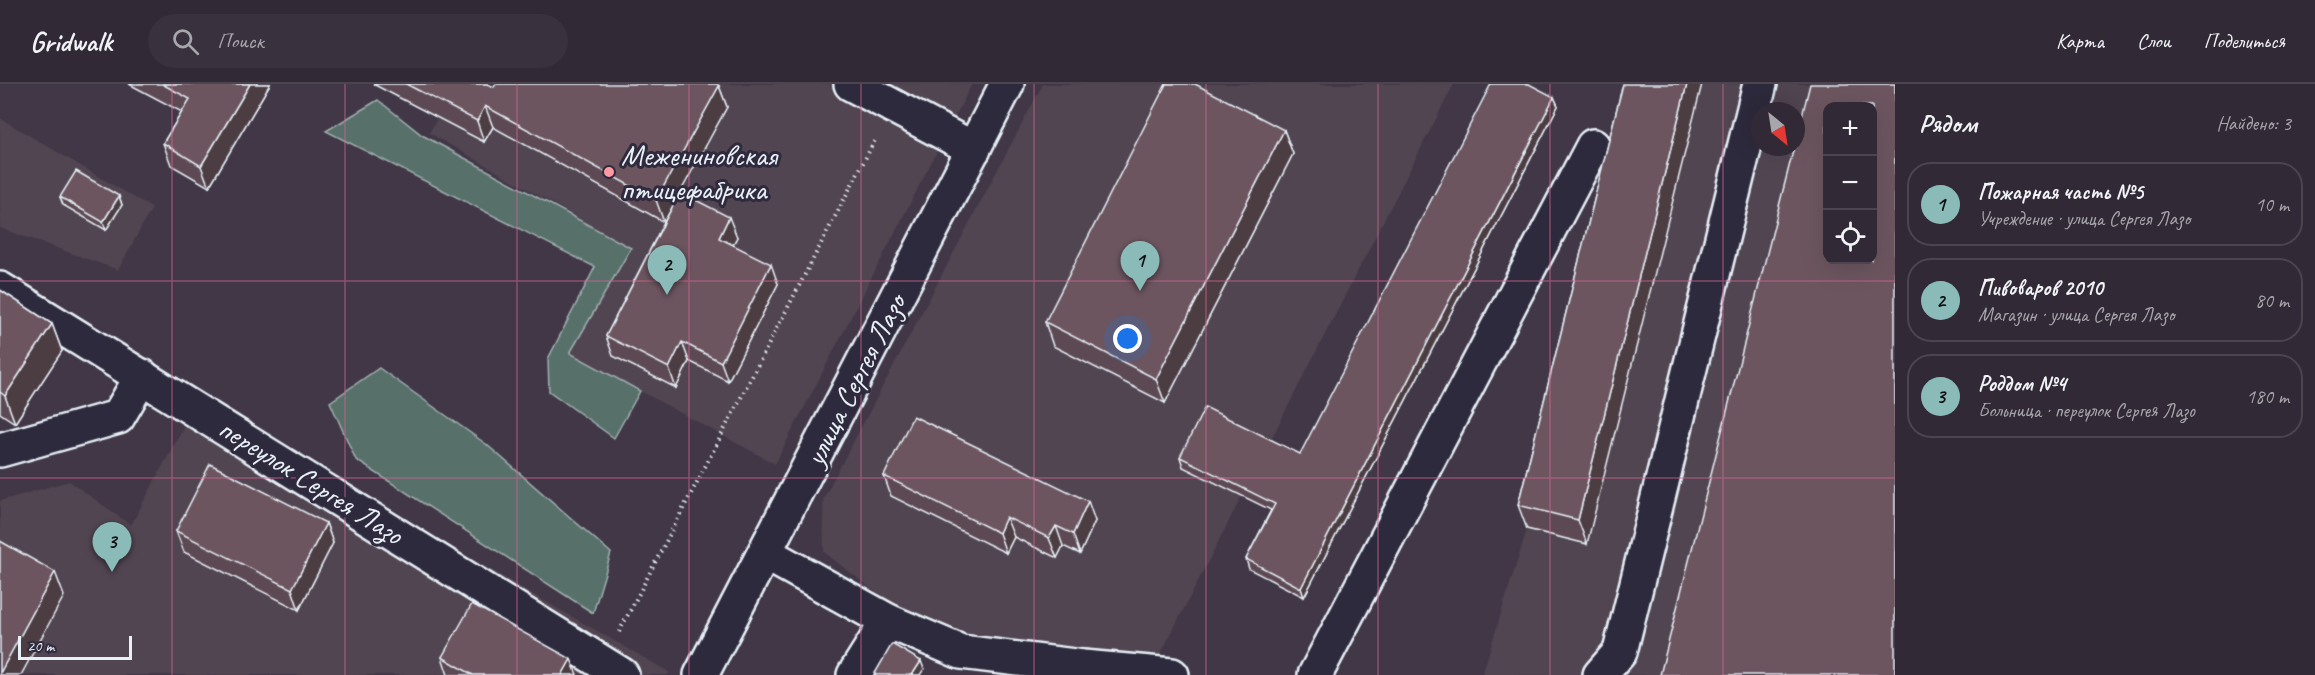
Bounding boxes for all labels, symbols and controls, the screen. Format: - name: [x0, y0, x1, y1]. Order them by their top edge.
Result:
- search box: [148, 14, 568, 68]
- text: Gridwalk: [30, 24, 112, 59]
- icon: search: [169, 25, 202, 58]
- text: Поиск: [217, 27, 264, 55]
- text: Карта: [2056, 28, 2104, 54]
- text: Слои: [2137, 28, 2171, 54]
- text: Поделиться: [2204, 28, 2285, 54]
- north arrow: [1751, 102, 1805, 156]
- map controls: [1823, 102, 1877, 264]
- button: +: [1823, 102, 1877, 156]
- text: Рядом: [1919, 107, 1977, 140]
- text: Найдено: 3: [2216, 111, 2291, 136]
- place label: Межениновская птицефабрика: [621, 136, 779, 208]
- button: −: [1823, 156, 1877, 210]
- marker: Межениновская птицефабрика: [602, 165, 616, 179]
- text: Пожарная часть №5: [1978, 178, 2143, 206]
- text: 1: [1936, 192, 1945, 217]
- text: 10 m: [2255, 192, 2289, 217]
- text: Учреждение · улица Сергея Лазо: [1978, 206, 2190, 231]
- button: locate: [1823, 210, 1877, 264]
- pin: 1: [1120, 242, 1160, 291]
- pin: 2: [648, 246, 686, 295]
- text: Пивоваров 2010: [1978, 274, 2103, 302]
- street label: улица Сергея Лазо: [795, 285, 916, 474]
- text: 2: [1936, 288, 1945, 313]
- text: 80 m: [2255, 288, 2289, 313]
- text: Магазин · улица Сергея Лазо: [1978, 302, 2175, 327]
- your location: [1113, 324, 1142, 353]
- text: Роддом №4: [1978, 370, 2066, 398]
- text: 3: [1936, 384, 1945, 409]
- text: 180 m: [2246, 384, 2289, 409]
- text: Больница · переулок Сергея Лазо: [1978, 398, 2195, 423]
- street label: переулок Сергея Лазо: [212, 409, 412, 554]
- pin: 3: [92, 522, 132, 572]
- scale bar: [18, 633, 132, 660]
- text: 20 m: [27, 636, 54, 656]

